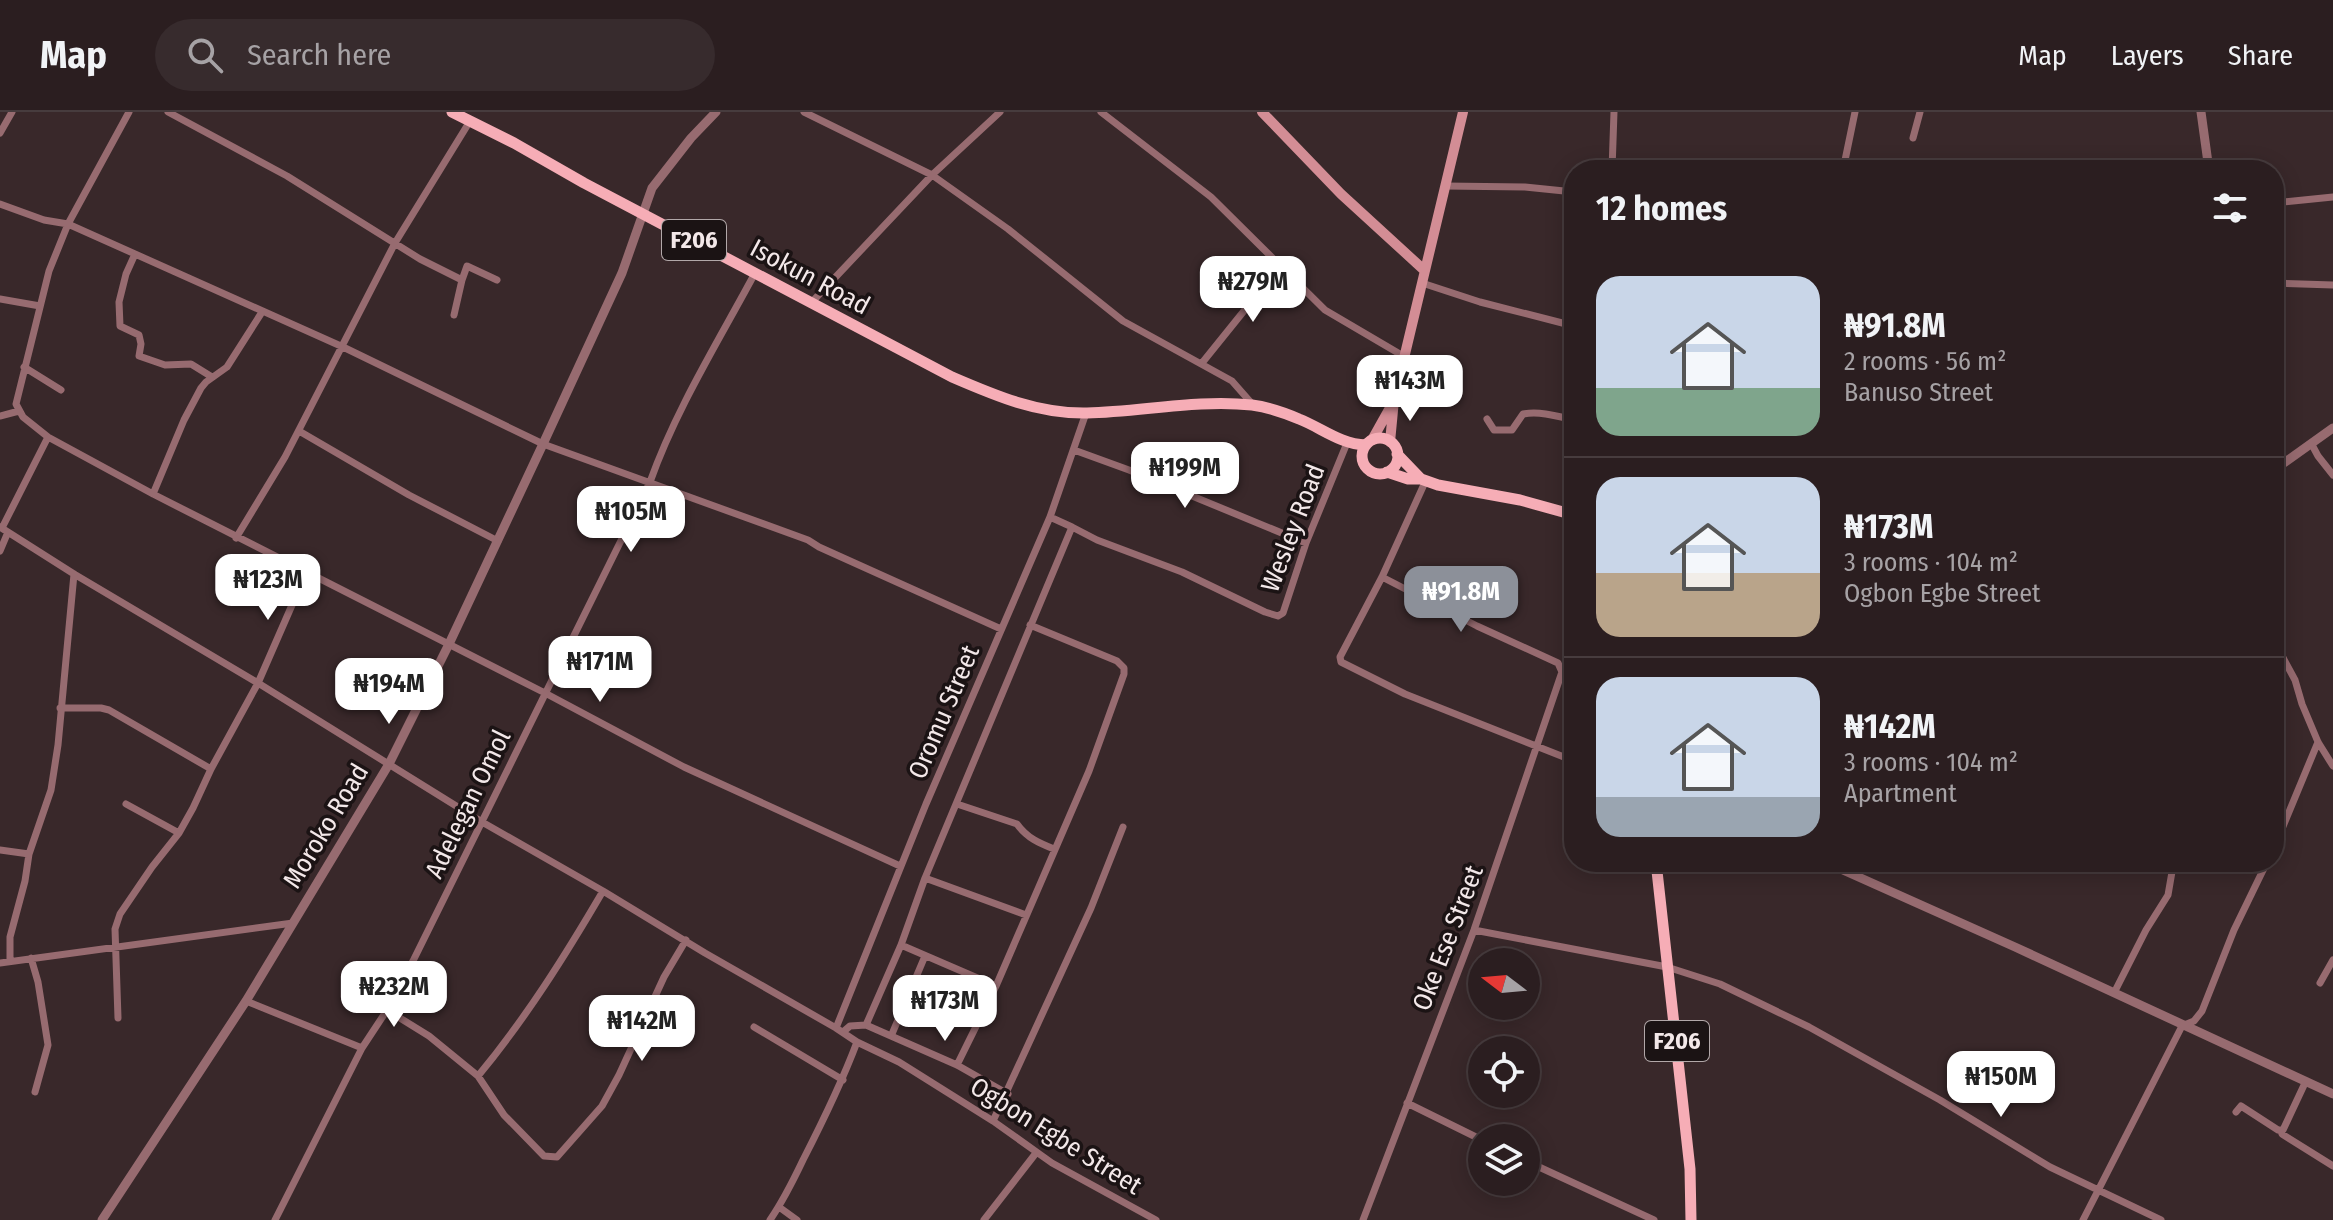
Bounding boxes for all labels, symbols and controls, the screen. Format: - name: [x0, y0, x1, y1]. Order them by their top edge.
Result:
- search box: [155, 19, 715, 91]
- text: Map: [40, 32, 107, 78]
- icon: search: [183, 33, 227, 77]
- text: Search here: [247, 37, 391, 73]
- text: Map: [2018, 39, 2067, 72]
- text: Layers: [2111, 39, 2184, 72]
- text: Share: [2228, 39, 2293, 72]
- icon: filters: [2208, 186, 2252, 230]
- text: 12 homes: [1596, 188, 1727, 229]
- road number: F206: [662, 220, 726, 260]
- street label: Isokun Road: [745, 233, 875, 321]
- pin: ₦279M: [1197, 256, 1309, 324]
- text: ₦279M: [1218, 266, 1288, 297]
- text: ₦91.8M: [1844, 305, 1946, 346]
- icon: home: [1660, 308, 1756, 404]
- text: 2 rooms · 56 m²: [1844, 346, 2006, 377]
- pin: ₦143M: [1354, 355, 1466, 423]
- text: ₦143M: [1375, 365, 1445, 396]
- text: Banuso Street: [1844, 377, 1993, 408]
- pin: ₦199M: [1129, 442, 1241, 510]
- text: ₦199M: [1149, 452, 1221, 483]
- street label: Wesley Road: [1254, 460, 1332, 596]
- pin: ₦105M: [575, 486, 687, 554]
- text: ₦105M: [595, 496, 667, 527]
- text: ₦173M: [1844, 506, 1933, 547]
- icon: home: [1660, 509, 1756, 605]
- text: 3 rooms · 104 m²: [1844, 547, 2018, 578]
- pin: ₦123M: [212, 554, 324, 622]
- text: ₦123M: [233, 564, 303, 595]
- pin: ₦91.8M: [1396, 566, 1526, 634]
- text: ₦91.8M: [1422, 576, 1500, 607]
- text: Ogbon Egbe Street: [1844, 578, 2040, 609]
- pin: ₦171M: [544, 636, 656, 704]
- street label: Oromu Street: [902, 640, 986, 783]
- text: ₦171M: [567, 646, 633, 677]
- pin: ₦194M: [333, 658, 445, 726]
- text: ₦194M: [353, 668, 425, 699]
- text: ₦142M: [1844, 706, 1936, 747]
- icon: home: [1660, 709, 1756, 805]
- street label: Adelegan Omol: [419, 725, 517, 883]
- text: 3 rooms · 104 m²: [1844, 747, 2018, 778]
- street label: Moroko Road: [277, 758, 375, 894]
- text: Apartment: [1844, 778, 1957, 809]
- street label: Oke Ese Street: [1406, 860, 1490, 1015]
- north arrow: [1468, 948, 1540, 1020]
- map controls: [1468, 948, 1540, 1196]
- pin: ₦232M: [338, 961, 450, 1029]
- text: ₦232M: [359, 971, 429, 1002]
- pin: ₦173M: [889, 975, 1001, 1043]
- text: ₦173M: [911, 985, 979, 1016]
- pin: ₦142M: [586, 995, 698, 1063]
- text: ₦142M: [607, 1005, 677, 1036]
- road number: F206: [1645, 1021, 1709, 1061]
- button: locate: [1468, 1036, 1540, 1108]
- pin: ₦150M: [1945, 1051, 2057, 1119]
- text: ₦150M: [1965, 1061, 2037, 1092]
- street label: Ogbon Egbe Street: [964, 1071, 1148, 1201]
- button: layers: [1468, 1124, 1540, 1196]

